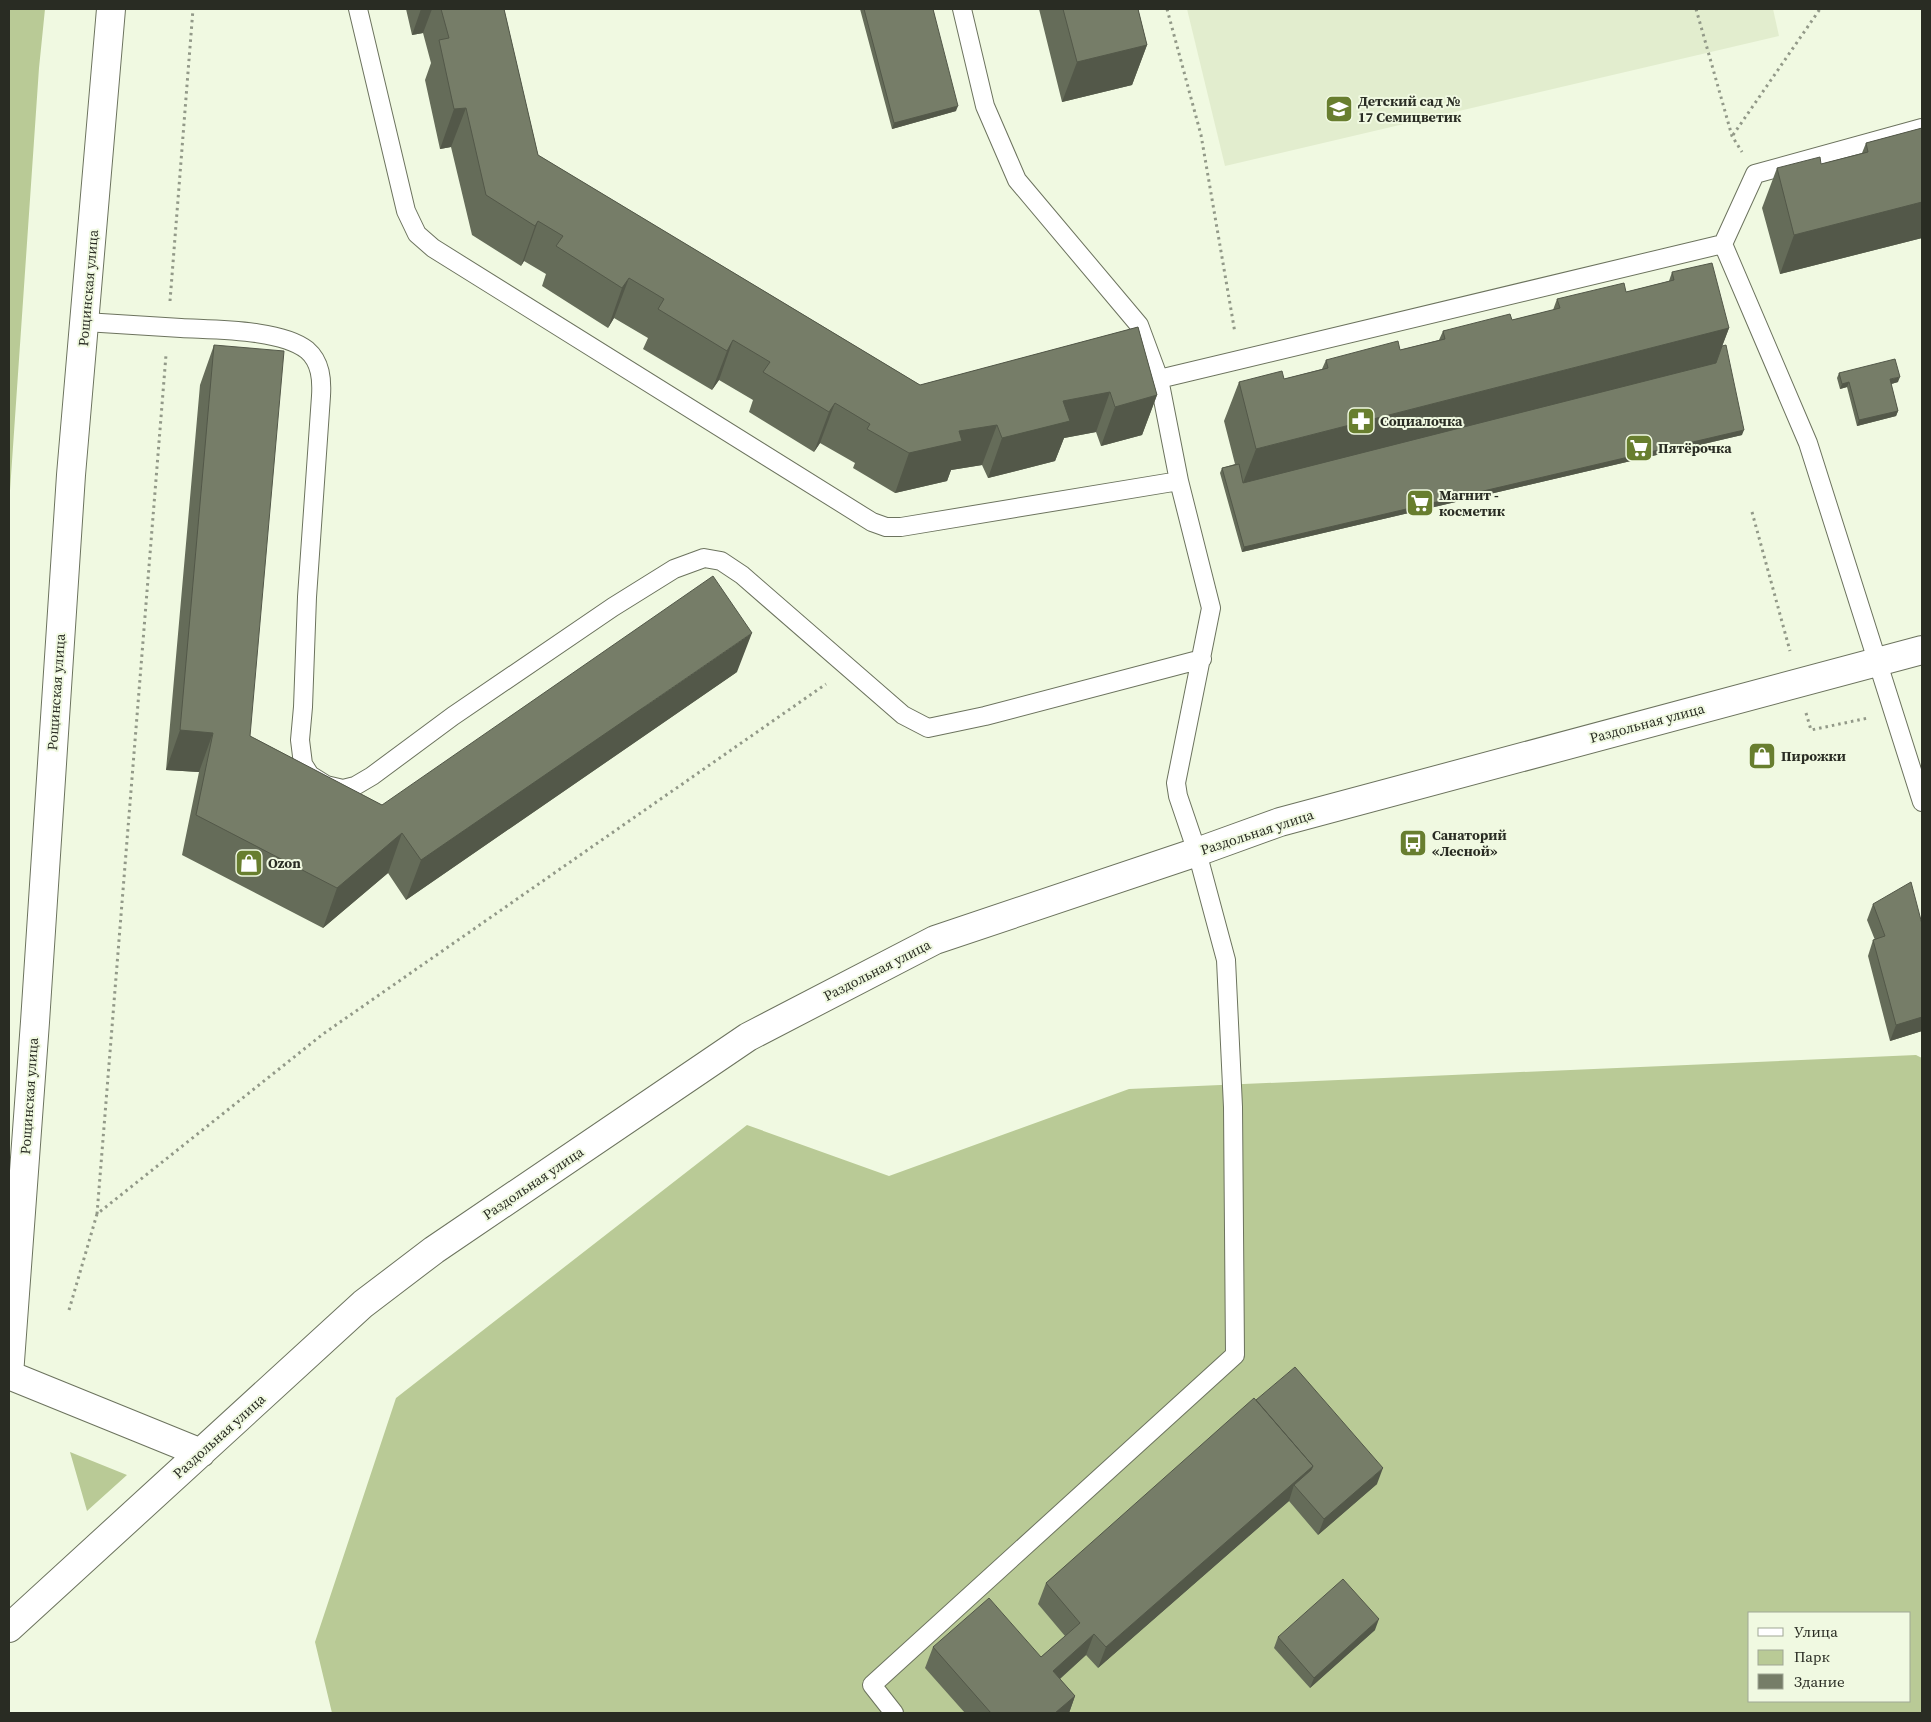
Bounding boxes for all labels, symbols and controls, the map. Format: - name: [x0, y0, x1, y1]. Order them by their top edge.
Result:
- place label: Детский сад № 17 Семицветик: [1358, 91, 1462, 127]
- school or university icon: Детский сад № 17 Семицветик: [1324, 94, 1354, 124]
- street label: Рощинская улица: [73, 228, 103, 347]
- pharmacy icon: Социалочка: [1346, 406, 1376, 436]
- place label: Социалочка: [1380, 411, 1463, 431]
- supermarket icon: Пятёрочка: [1624, 433, 1654, 463]
- place label: Пятёрочка: [1658, 438, 1732, 458]
- place label: Магнит - косметик: [1439, 485, 1506, 521]
- supermarket icon: Магнит - косметик: [1405, 488, 1435, 518]
- street label: Рощинская улица: [42, 632, 70, 751]
- street label: Раздольная улица: [1587, 698, 1707, 748]
- shop icon: Пирожки: [1747, 741, 1777, 771]
- place label: Пирожки: [1781, 746, 1846, 766]
- street label: Раздольная улица: [1198, 804, 1317, 860]
- place label: Санаторий «Лесной»: [1432, 825, 1507, 861]
- bus stop icon: Санаторий «Лесной»: [1398, 828, 1428, 858]
- shop icon: Ozon: [234, 848, 264, 878]
- place label: Ozon: [268, 853, 301, 873]
- street label: Раздольная улица: [820, 934, 935, 1006]
- street label: Рощинская улица: [15, 1036, 43, 1155]
- street label: Раздольная улица: [479, 1141, 588, 1224]
- street label: Раздольная улица: [168, 1389, 270, 1483]
- legend: [1748, 1612, 1911, 1702]
- text: Улица: [1794, 1621, 1838, 1642]
- text: Парк: [1794, 1646, 1830, 1667]
- text: Здание: [1794, 1671, 1845, 1692]

